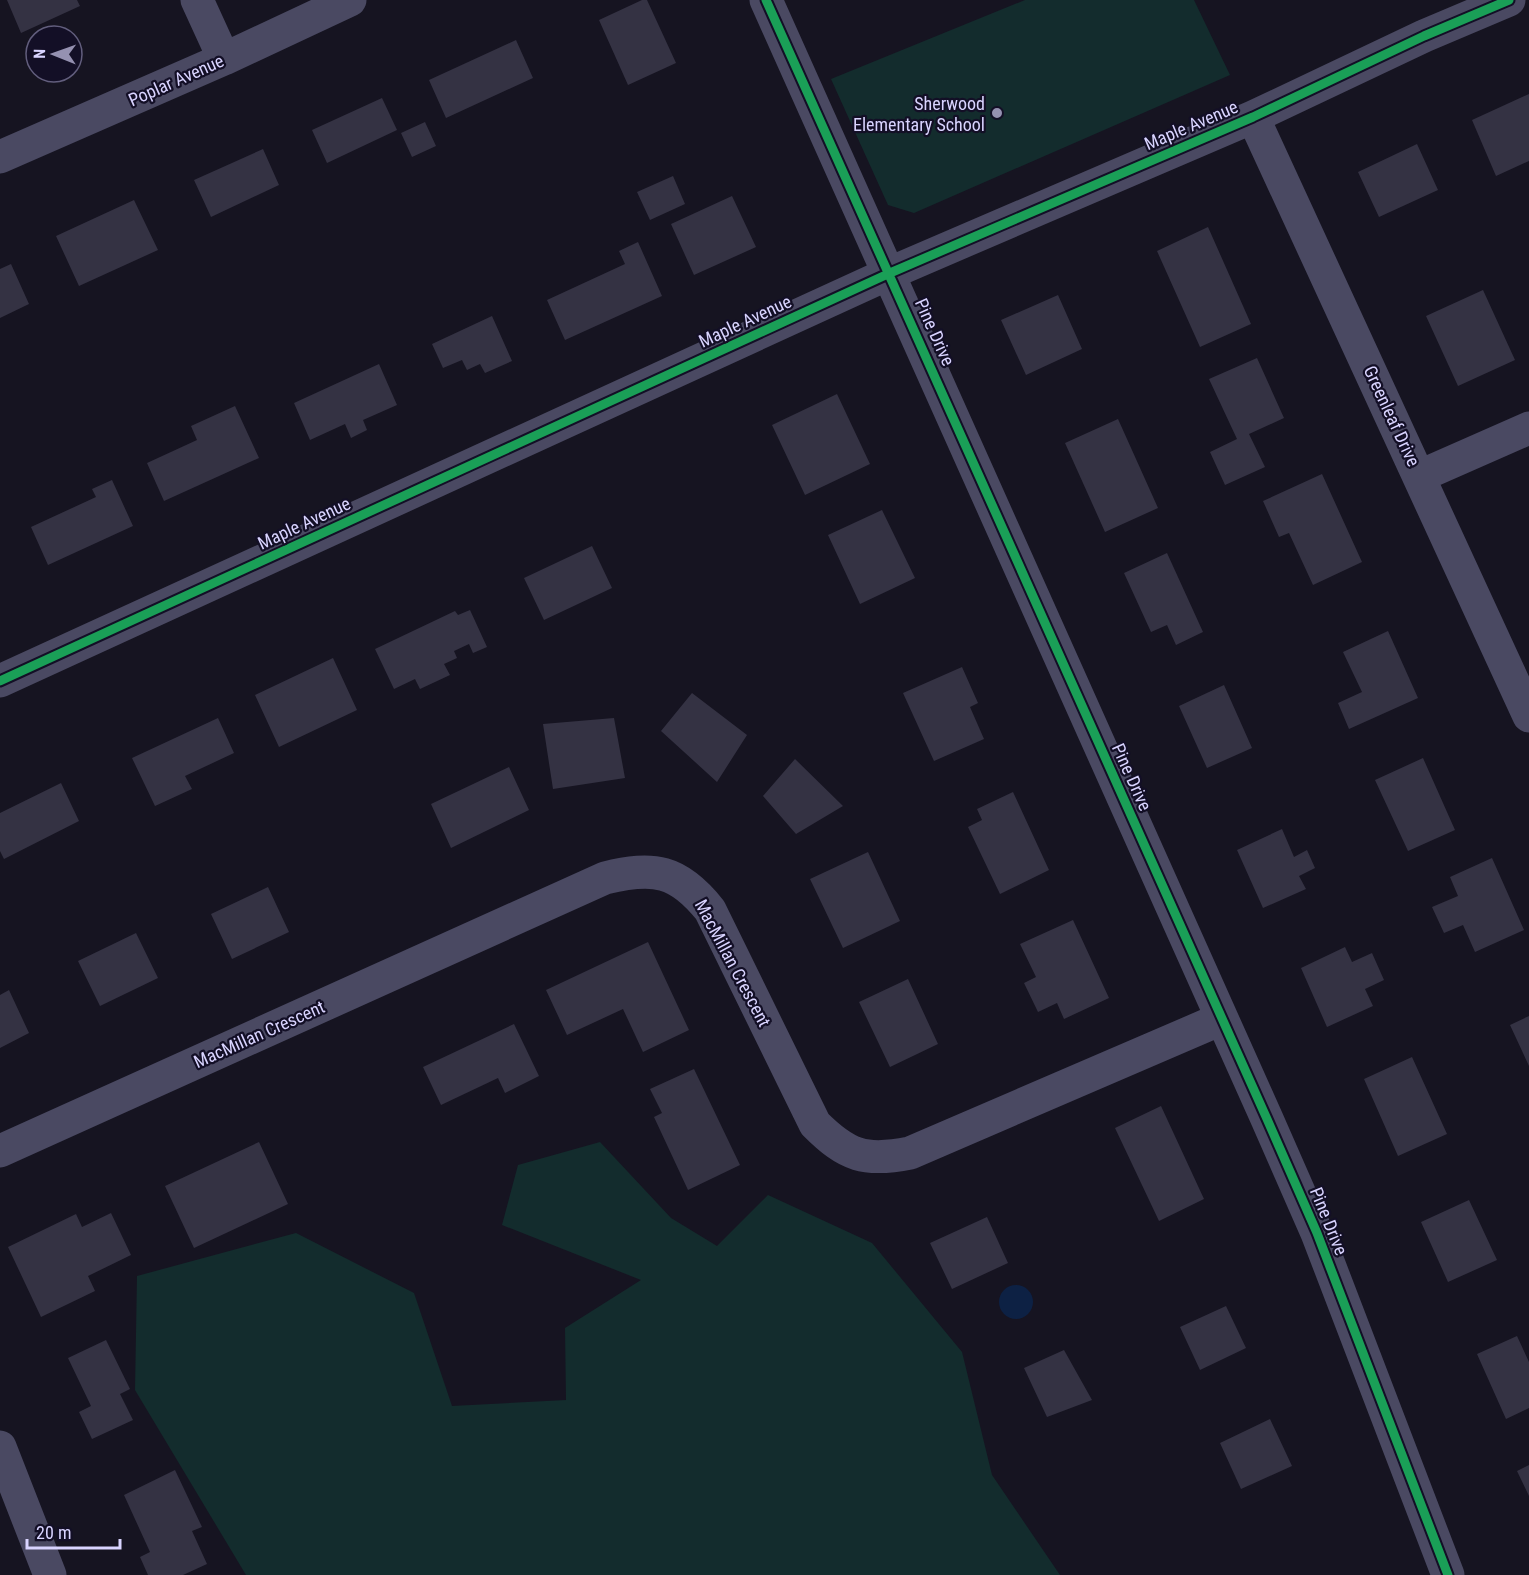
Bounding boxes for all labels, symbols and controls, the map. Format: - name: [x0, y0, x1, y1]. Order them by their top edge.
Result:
- north arrow: [24, 24, 84, 84]
- text: N: [30, 49, 49, 59]
- street label: Poplar Avenue: [125, 50, 227, 110]
- place label: Sherwood Elementary School: [853, 93, 985, 135]
- street label: Maple Avenue: [1141, 96, 1241, 154]
- marker: Sherwood Elementary School: [990, 106, 1004, 120]
- street label: Maple Avenue: [695, 290, 795, 352]
- street label: Pine Drive: [911, 295, 959, 369]
- street label: Greenleaf Drive: [1360, 362, 1424, 470]
- street label: Maple Avenue: [254, 492, 354, 554]
- street label: Pine Drive: [1108, 740, 1156, 814]
- street label: MacMillan Crescent: [691, 896, 775, 1030]
- street label: MacMillan Crescent: [190, 996, 328, 1072]
- street label: Pine Drive: [1306, 1184, 1352, 1258]
- scale bar: [27, 1512, 120, 1550]
- text: 20 m: [36, 1522, 71, 1543]

